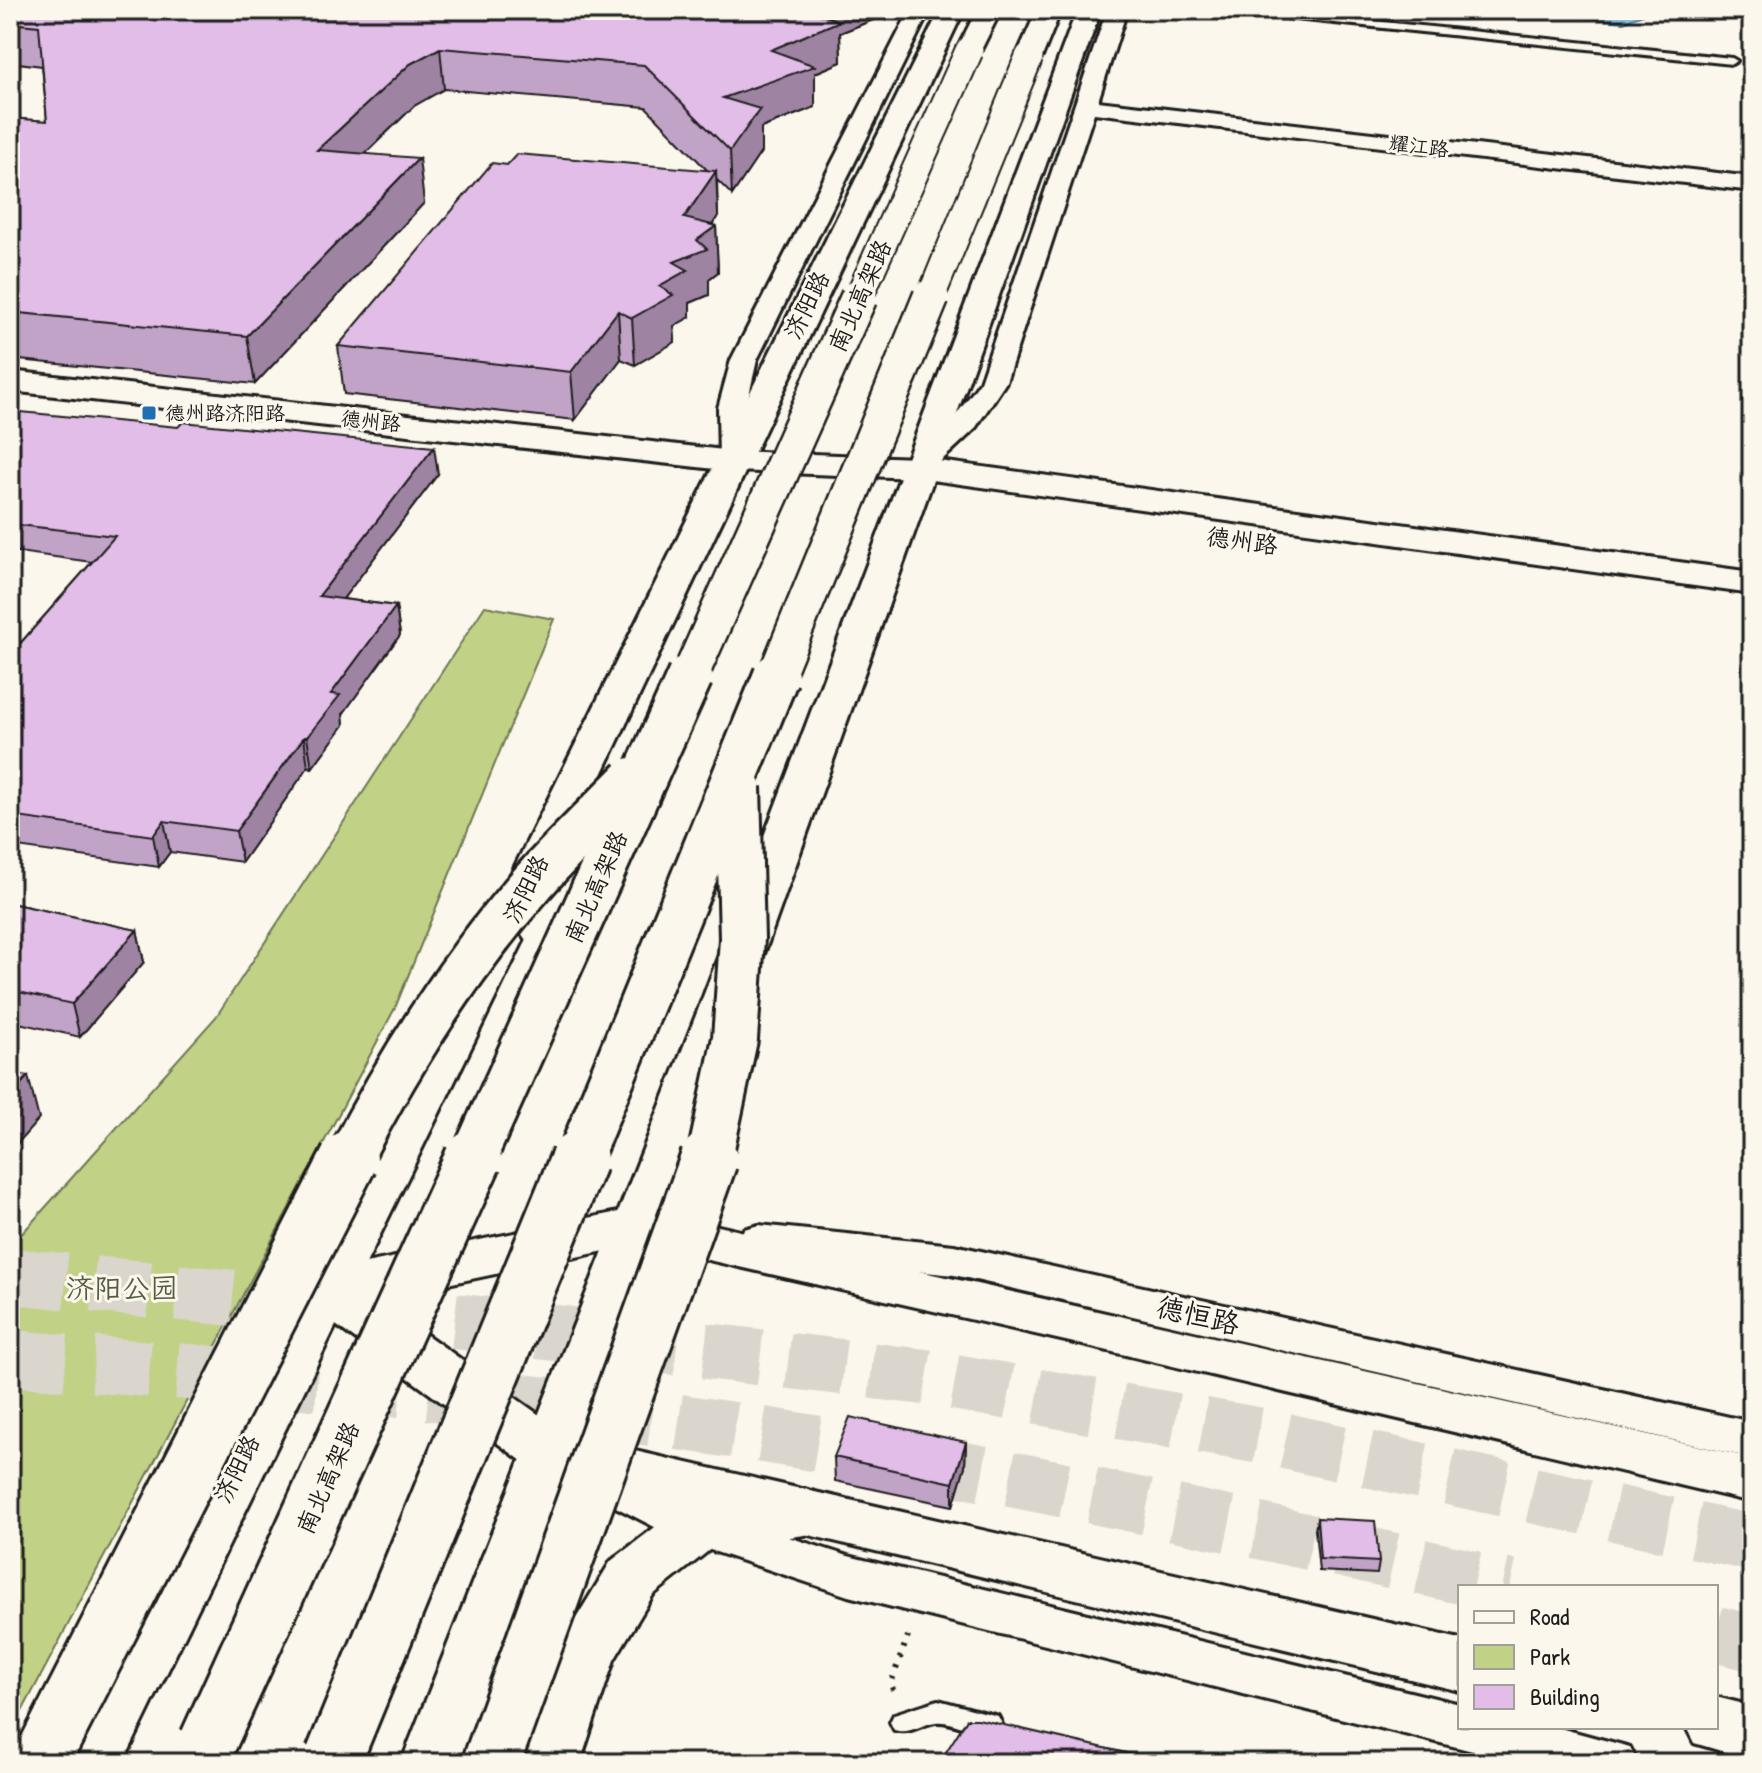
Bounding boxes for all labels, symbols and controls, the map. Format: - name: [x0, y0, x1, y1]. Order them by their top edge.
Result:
- street label: 耀江路: [1388, 128, 1451, 163]
- street label: 南北高架路: [820, 234, 898, 357]
- street label: 济阳路: [776, 265, 836, 344]
- place label: 德州路济阳路: [165, 399, 286, 426]
- marker: 德州路济阳路: [140, 404, 158, 422]
- street label: 德州路: [340, 404, 403, 437]
- street label: 德州路: [1204, 519, 1280, 561]
- street label: 南北高架路: [556, 825, 634, 948]
- street label: 济阳路: [495, 849, 555, 928]
- park label: 济阳公园: [66, 1269, 178, 1307]
- street label: 德恒路: [1153, 1287, 1243, 1343]
- street label: 南北高架路: [288, 1416, 366, 1539]
- street label: 济阳路: [206, 1429, 266, 1508]
- legend: [1458, 1585, 1718, 1729]
- text: Road: [1530, 1600, 1569, 1632]
- text: Park: [1530, 1640, 1570, 1672]
- text: Building: [1530, 1680, 1600, 1712]

